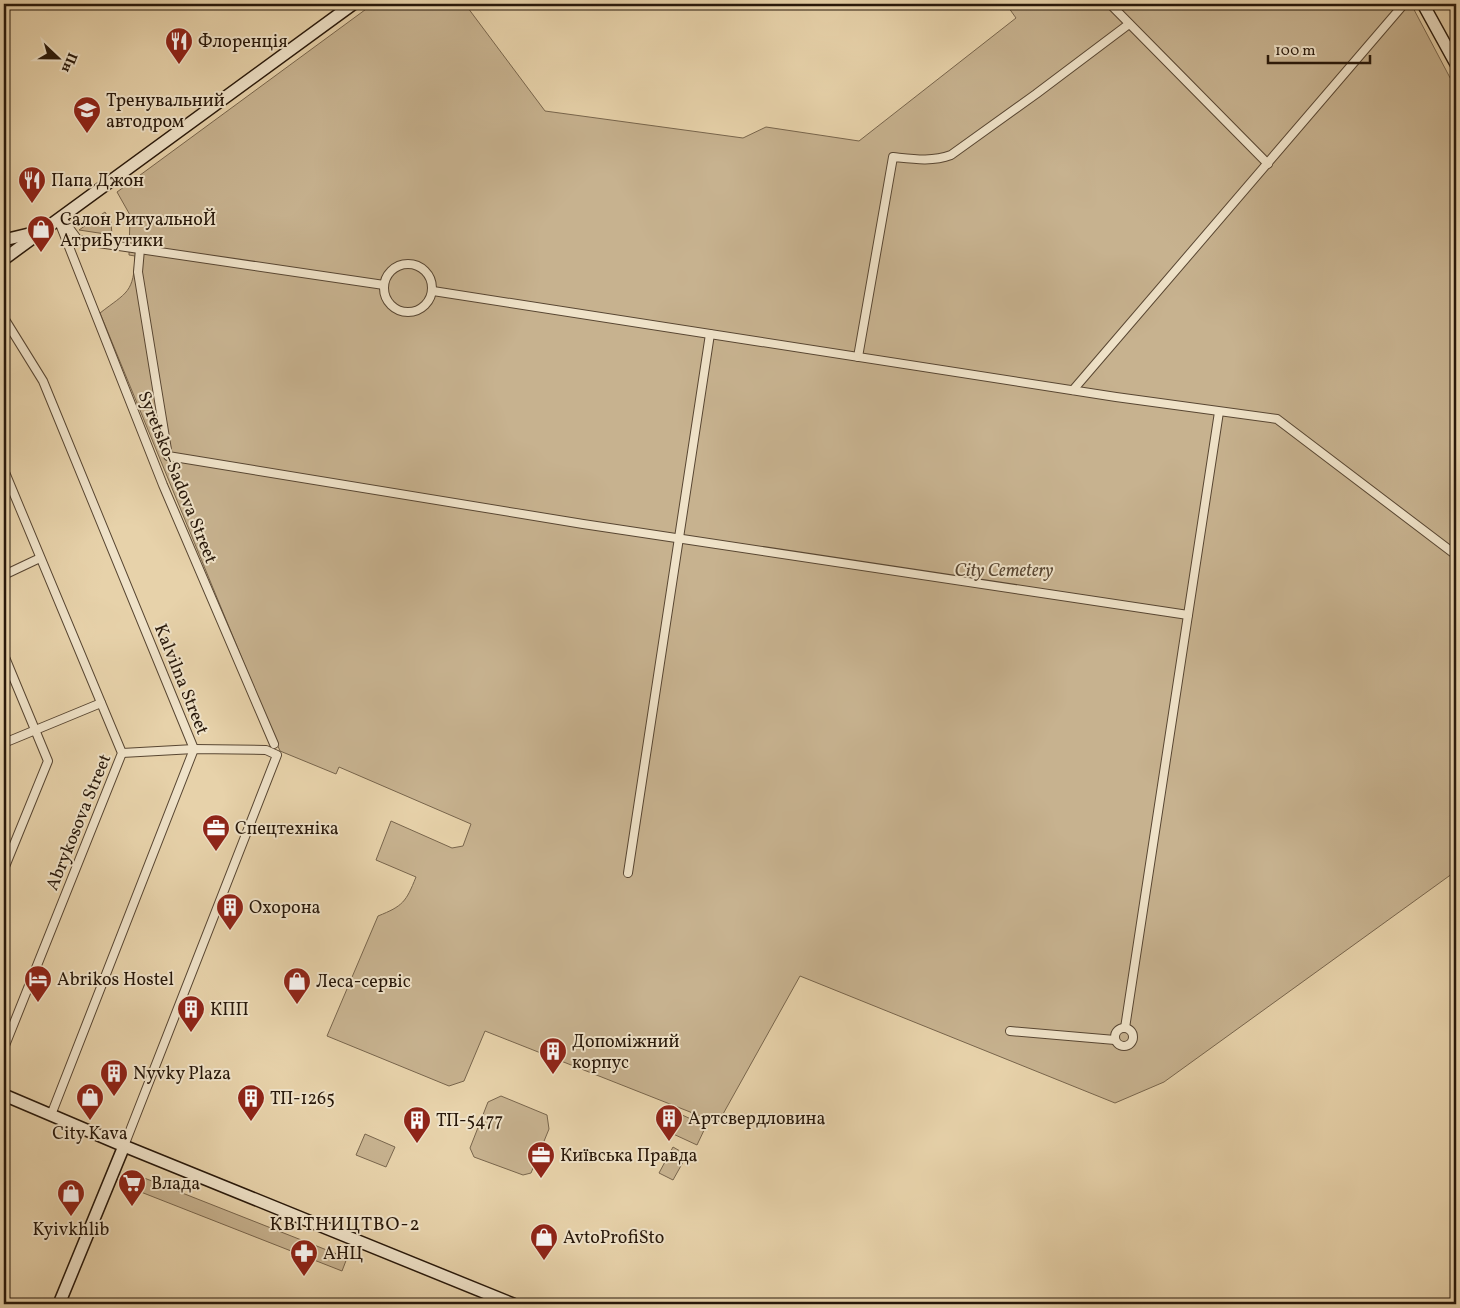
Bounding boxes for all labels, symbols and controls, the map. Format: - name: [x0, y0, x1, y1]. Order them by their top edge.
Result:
- restaurant icon: Флоренція: [164, 26, 194, 65]
- place label: Флоренція: [198, 30, 288, 55]
- north arrow: [32, 32, 82, 82]
- scale bar: [1268, 32, 1370, 64]
- text: 100 m: [1275, 41, 1315, 62]
- text: Пн: [56, 50, 81, 75]
- place label: Тренувальний автодром: [106, 89, 225, 135]
- school or university icon: Тренувальний автодром: [72, 95, 102, 134]
- restaurant icon: Папа Джон: [17, 165, 47, 204]
- place label: Папа Джон: [51, 169, 144, 194]
- place label: Салон РитуальноЙ АтриБутики: [60, 208, 216, 254]
- shop icon: Салон РитуальноЙ АтриБутики: [26, 214, 56, 253]
- street label: Syretsko-Sadova Street: [131, 388, 223, 568]
- park label: City Cemetery: [955, 559, 1053, 584]
- street label: Kalvilna Street: [147, 620, 214, 739]
- street label: Abrykosova Street: [41, 751, 118, 895]
- office icon: Спецтехніка: [201, 813, 231, 852]
- place label: Спецтехніка: [235, 817, 339, 842]
- building icon: Охорона: [215, 892, 245, 931]
- place label: Охорона: [249, 896, 321, 921]
- hotel icon: Abrikos Hostel: [23, 964, 53, 1003]
- shop icon: Леса-сервіс: [282, 966, 312, 1005]
- place label: Abrikos Hostel: [57, 968, 174, 993]
- place label: Леса-сервіс: [316, 970, 411, 995]
- building icon: КПП: [176, 994, 206, 1033]
- place label: КПП: [210, 998, 249, 1023]
- place label: Допоміжний корпус: [572, 1030, 679, 1076]
- building icon: Допоміжний корпус: [538, 1036, 568, 1075]
- building icon: Nyvky Plaza: [99, 1058, 129, 1097]
- place label: Nyvky Plaza: [133, 1062, 231, 1087]
- shop icon: City Kava: [75, 1082, 105, 1121]
- building icon: ТП-1265: [236, 1083, 266, 1122]
- place label: ТП-1265: [270, 1087, 335, 1112]
- building icon: Артсвердловина: [654, 1103, 684, 1142]
- building icon: ТП-5477: [402, 1105, 432, 1144]
- place label: Артсвердловина: [688, 1107, 826, 1132]
- place label: ТП-5477: [436, 1109, 503, 1134]
- place label: City Kava: [52, 1122, 128, 1147]
- office icon: Київська Правда: [526, 1140, 556, 1179]
- place label: Київська Правда: [560, 1144, 698, 1169]
- supermarket icon: Влада: [117, 1168, 147, 1207]
- place label: Влада: [151, 1172, 200, 1197]
- shop icon: Kyivkhlib: [56, 1178, 86, 1217]
- district label: КВІТНИЦТВО-2: [269, 1212, 421, 1238]
- place label: Kyivkhlib: [33, 1218, 110, 1243]
- shop icon: AvtoProfiSto: [529, 1222, 559, 1261]
- place label: AvtoProfiSto: [563, 1226, 664, 1251]
- pharmacy icon: АНЦ: [289, 1238, 319, 1277]
- place label: АНЦ: [323, 1242, 363, 1267]

